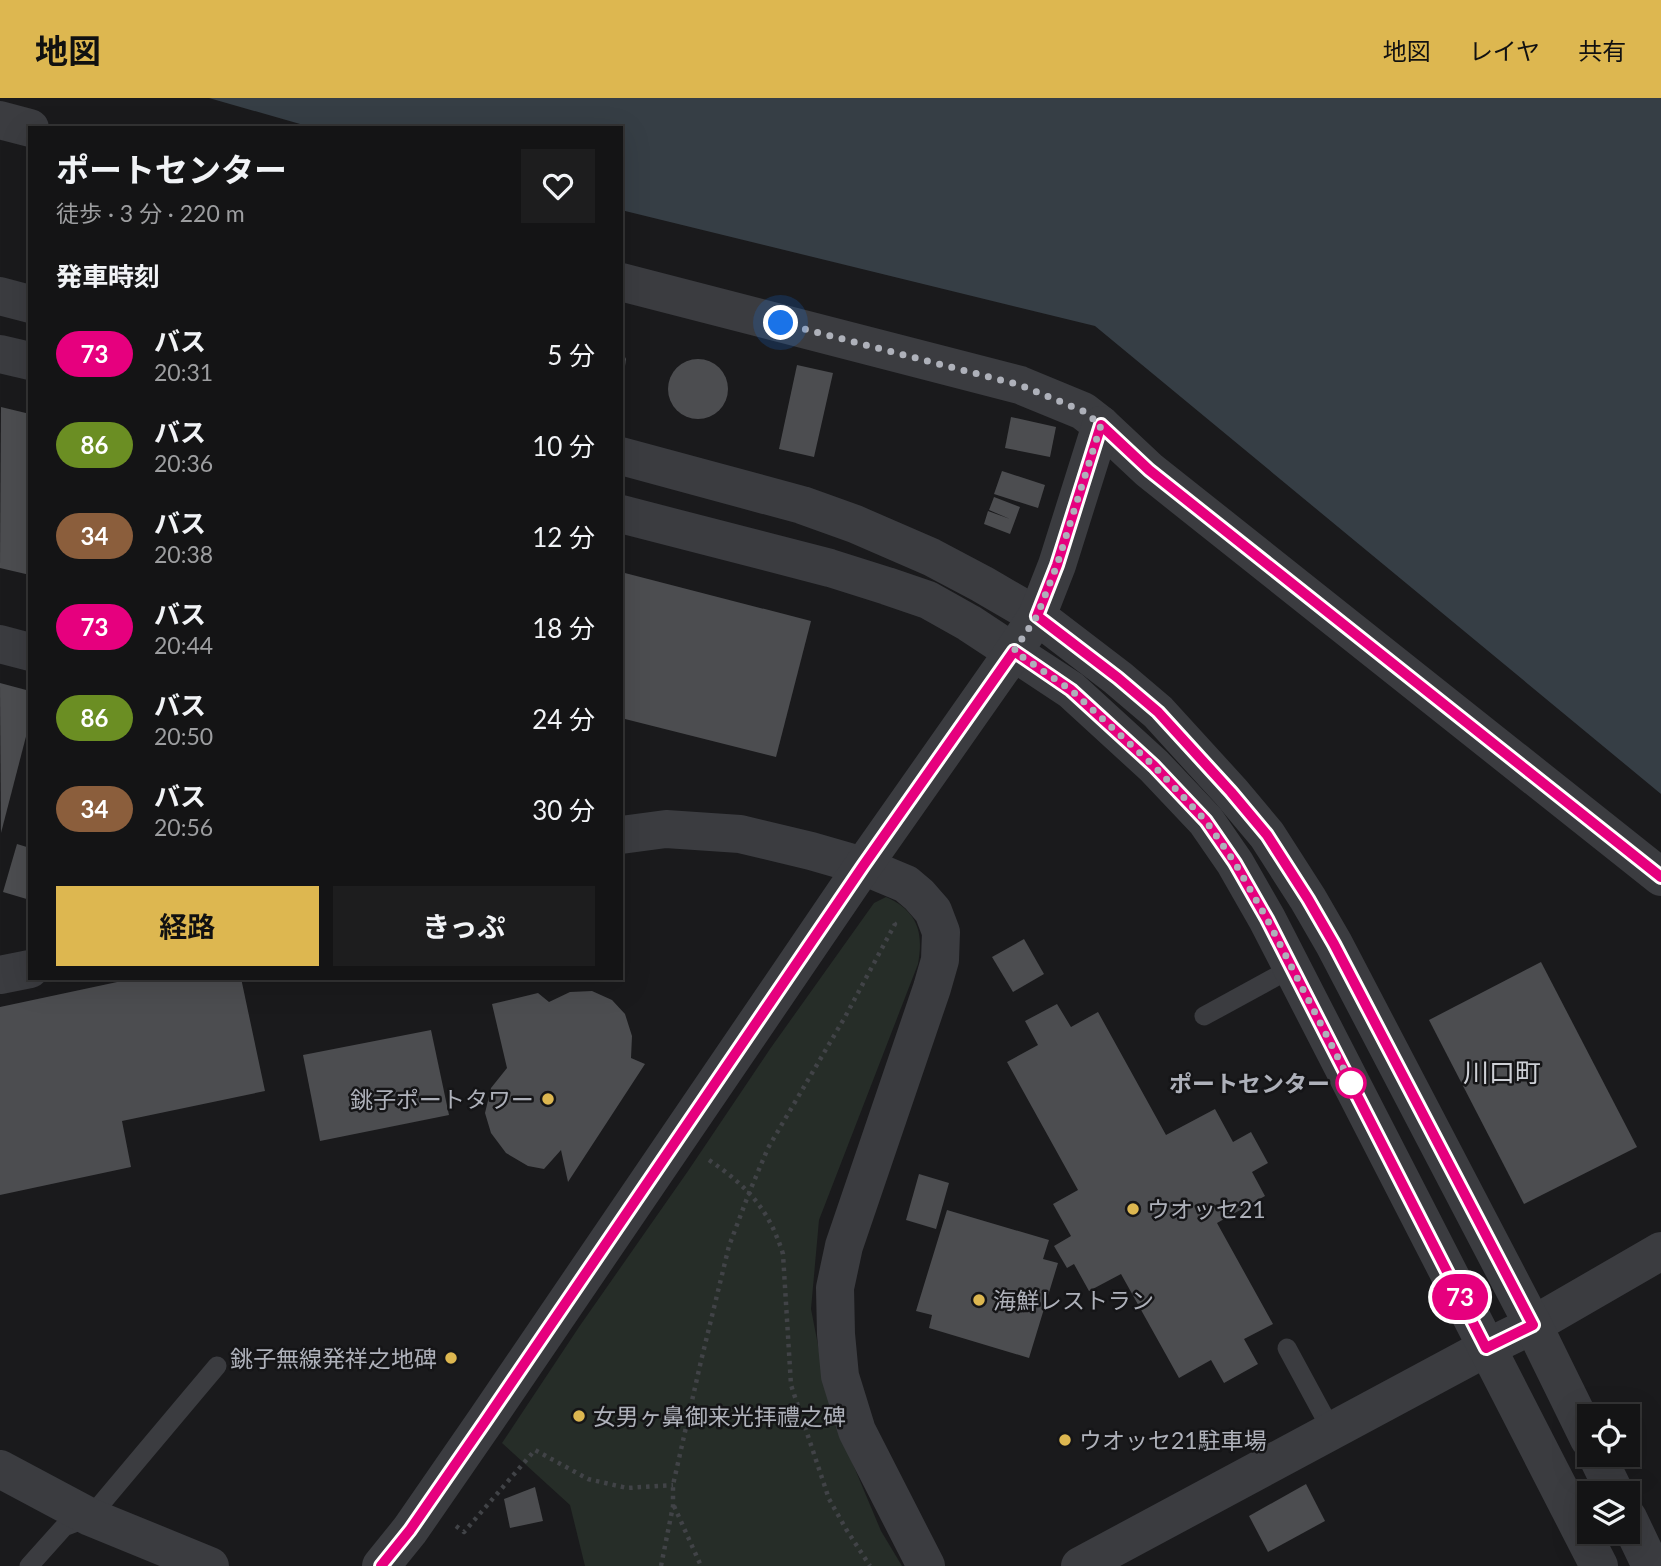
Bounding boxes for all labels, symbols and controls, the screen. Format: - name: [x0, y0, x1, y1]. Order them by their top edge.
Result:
- text: 地図: [35, 30, 101, 70]
- text: 地図: [1383, 36, 1431, 65]
- text: レイヤ: [1469, 36, 1540, 65]
- text: 共有: [1578, 36, 1626, 65]
- text: ポートセンター: [56, 149, 287, 189]
- button: heart: [521, 149, 595, 223]
- text: 徒歩 · 3 分 · 220 m: [56, 199, 245, 227]
- text: 発車時刻: [56, 260, 160, 292]
- your location: [763, 305, 798, 340]
- text: バス: [154, 325, 206, 357]
- text: 73: [81, 339, 108, 368]
- text: 5 分: [547, 339, 595, 371]
- text: 20:31: [154, 358, 213, 386]
- text: バス: [154, 416, 206, 448]
- text: 86: [81, 430, 108, 459]
- text: 10 分: [532, 430, 595, 462]
- text: 20:36: [154, 449, 213, 477]
- text: バス: [154, 507, 206, 539]
- text: 34: [81, 521, 108, 550]
- text: 12 分: [532, 521, 595, 553]
- text: 20:38: [154, 540, 213, 568]
- text: バス: [154, 598, 206, 630]
- text: 73: [81, 612, 108, 641]
- text: 18 分: [532, 612, 595, 644]
- text: 20:44: [154, 631, 213, 659]
- text: バス: [154, 689, 206, 721]
- text: 86: [81, 703, 108, 732]
- text: 24 分: [532, 703, 595, 735]
- text: 20:50: [154, 722, 213, 750]
- text: バス: [154, 780, 206, 812]
- text: 34: [81, 794, 108, 823]
- text: 30 分: [532, 794, 595, 826]
- text: 20:56: [154, 813, 213, 841]
- button: 経路: [56, 886, 319, 966]
- button: きっぷ: [333, 886, 595, 966]
- district label: 川口町: [1463, 1056, 1541, 1088]
- marker: ポートセンター: [1336, 1068, 1366, 1098]
- place label: ポートセンター: [1169, 1069, 1330, 1097]
- place label: 銚子ポートタワー: [350, 1085, 534, 1113]
- marker: 銚子ポートタワー: [540, 1091, 556, 1107]
- place label: ウオッセ21: [1147, 1195, 1266, 1223]
- marker: ウオッセ21: [1125, 1201, 1141, 1217]
- line badge: 73: [1428, 1274, 1492, 1320]
- text: 73: [1446, 1282, 1474, 1311]
- place label: 海鮮レストラン: [993, 1286, 1154, 1314]
- marker: 海鮮レストラン: [971, 1292, 987, 1308]
- place label: 銚子無線発祥之地碑: [230, 1344, 437, 1372]
- marker: 銚子無線発祥之地碑: [443, 1350, 459, 1366]
- place label: 女男ヶ鼻御来光拝禮之碑: [593, 1402, 846, 1430]
- map controls: [1577, 1404, 1640, 1544]
- button: locate: [1577, 1404, 1640, 1467]
- marker: 女男ヶ鼻御来光拝禮之碑: [571, 1408, 587, 1424]
- place label: ウオッセ21駐車場: [1079, 1426, 1267, 1454]
- marker: ウオッセ21駐車場: [1057, 1432, 1073, 1448]
- button: layers: [1577, 1481, 1640, 1544]

